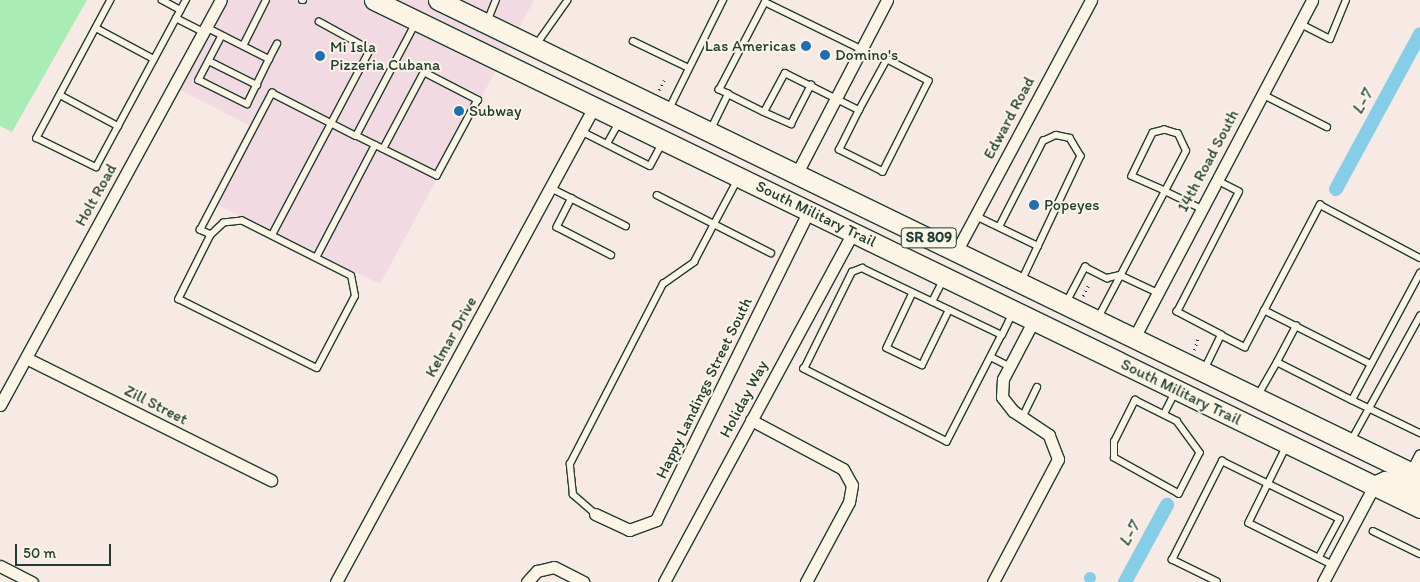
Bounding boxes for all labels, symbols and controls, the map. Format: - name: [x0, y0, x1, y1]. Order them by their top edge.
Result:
- place label: Las Americas: [704, 36, 796, 56]
- place label: Mi Isla Pizzeria Cubana: [330, 37, 440, 75]
- marker: Las Americas: [800, 40, 812, 52]
- place label: Domino's: [835, 45, 898, 65]
- marker: Domino's: [819, 49, 831, 61]
- marker: Mi Isla Pizzeria Cubana: [314, 50, 326, 62]
- street label: Edward Road: [979, 74, 1039, 162]
- water label: L-7: [1346, 86, 1378, 118]
- place label: Subway: [469, 101, 521, 121]
- marker: Subway: [453, 105, 465, 117]
- street label: 14th Road South: [1173, 107, 1243, 215]
- street label: Holt Road: [71, 161, 121, 229]
- street label: South Military Trail: [753, 176, 879, 252]
- place label: Popeyes: [1044, 195, 1099, 215]
- marker: Popeyes: [1028, 199, 1040, 211]
- road number: SR 809: [900, 226, 958, 250]
- street label: Kelmar Drive: [421, 293, 481, 381]
- street label: Happy Landings Street South: [652, 294, 756, 482]
- street label: South Military Trail: [1118, 354, 1244, 430]
- street label: Holiday Way: [716, 357, 772, 441]
- street label: Zill Street: [121, 381, 191, 429]
- water label: L-7: [1113, 518, 1145, 550]
- scale bar: [18, 534, 114, 566]
- text: 50 m: [23, 544, 56, 562]

